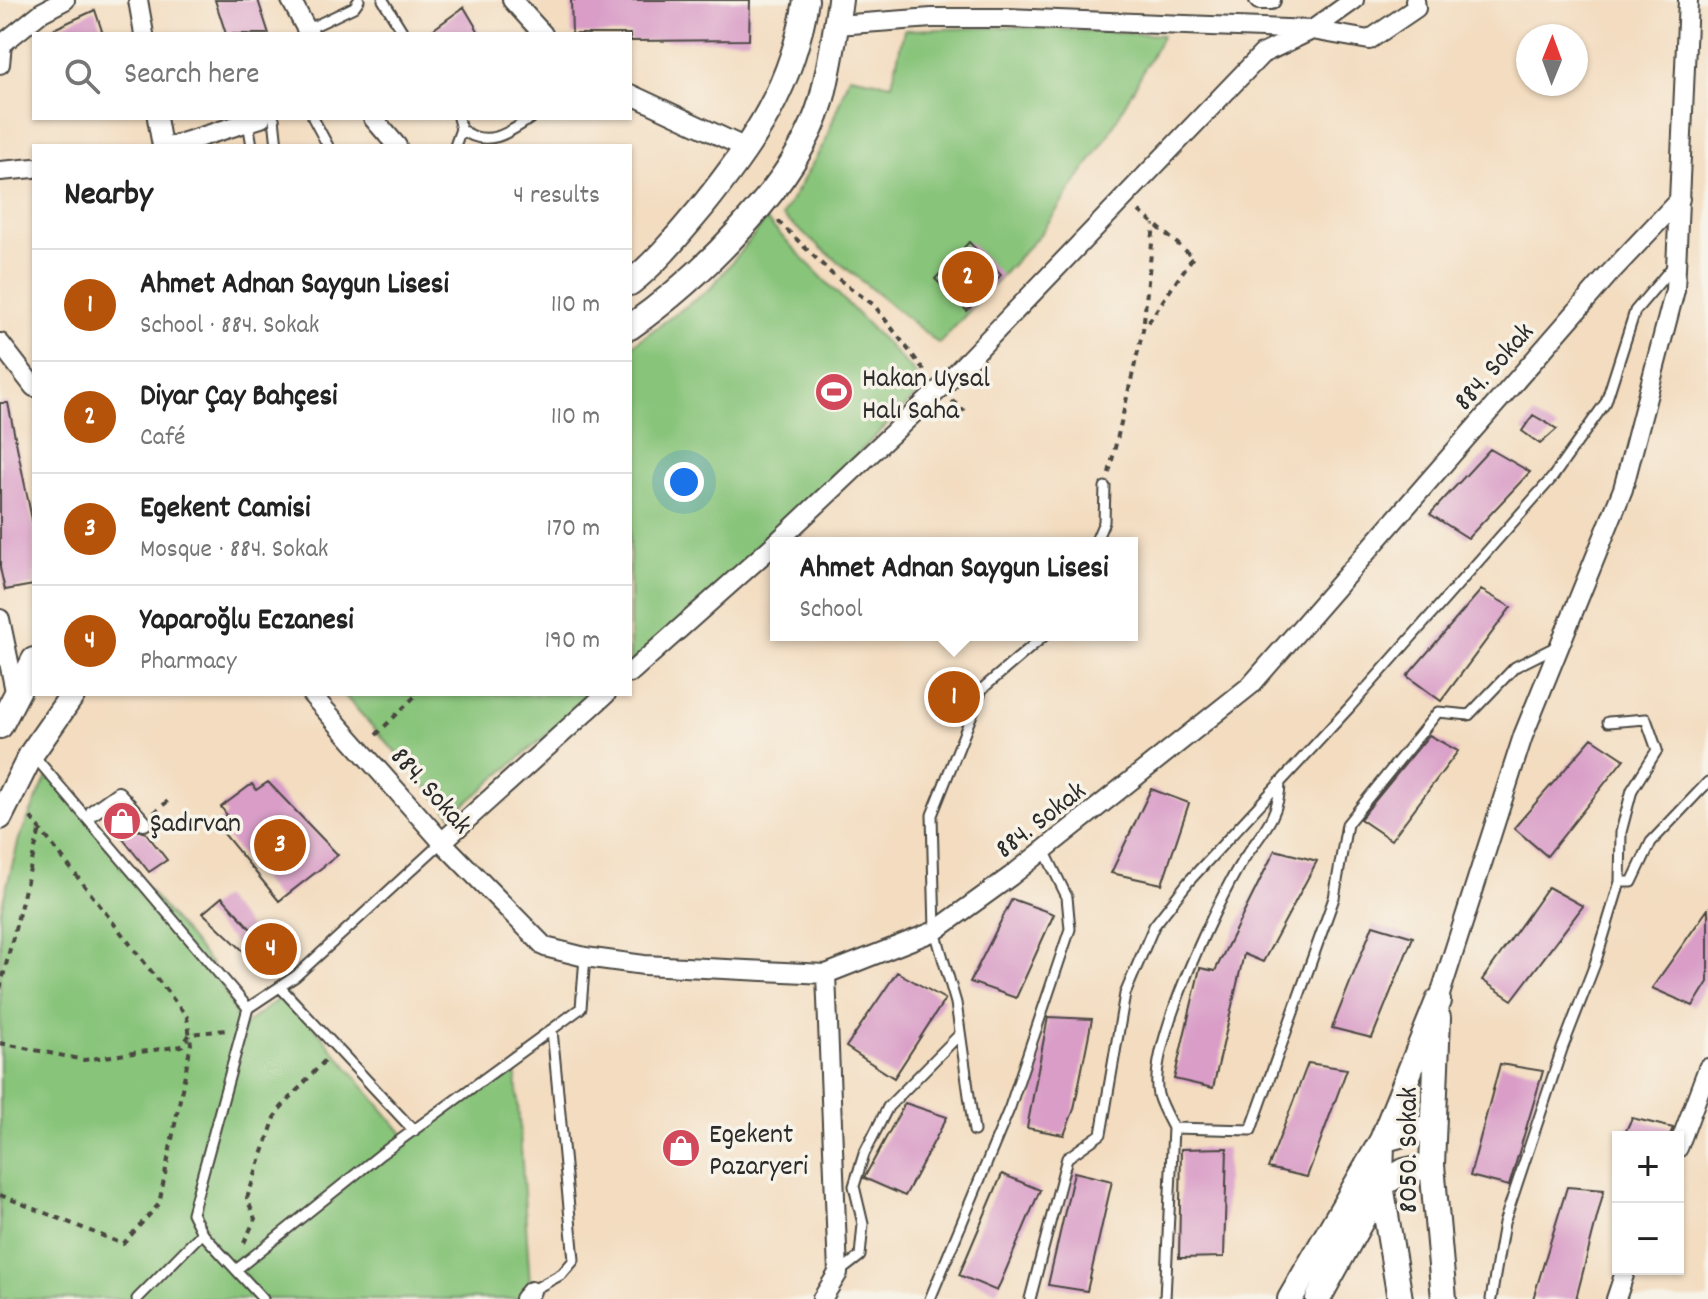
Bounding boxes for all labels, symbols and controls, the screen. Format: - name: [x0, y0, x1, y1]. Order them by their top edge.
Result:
- north arrow: [1516, 24, 1588, 96]
- search box: [32, 32, 632, 120]
- icon: search: [60, 54, 104, 98]
- text: Search here: [124, 55, 260, 98]
- text: Nearby: [64, 172, 153, 221]
- text: 4 results: [513, 178, 600, 215]
- pin: 2: [942, 247, 994, 307]
- text: Ahmet Adnan Saygun Lisesi: [140, 265, 449, 308]
- text: 1: [87, 287, 93, 324]
- text: 110 m: [551, 287, 600, 324]
- text: School · 884. Sokak: [140, 308, 319, 345]
- street label: 884. Sokak: [1446, 315, 1546, 421]
- place label: Hakan Uysal Halı Saha: [862, 361, 990, 433]
- sports icon: Hakan Uysal Halı Saha: [813, 371, 855, 413]
- text: Diyar Çay Bahçesi: [140, 377, 338, 420]
- text: 2: [84, 399, 96, 436]
- text: 110 m: [551, 399, 600, 436]
- text: Café: [140, 420, 185, 457]
- your location: [664, 462, 704, 502]
- text: Egekent Camisi: [140, 489, 310, 532]
- text: 3: [84, 511, 96, 548]
- text: 170 m: [546, 511, 600, 548]
- text: Mosque · 884. Sokak: [140, 532, 328, 569]
- popup: [770, 537, 1138, 641]
- text: Ahmet Adnan Saygun Lisesi: [800, 549, 1108, 592]
- text: School: [800, 592, 863, 629]
- text: Yaparoğlu Eczanesi: [140, 601, 354, 644]
- text: 4: [85, 623, 95, 660]
- text: 190 m: [544, 623, 600, 660]
- text: Pharmacy: [140, 644, 237, 681]
- pin: 1: [928, 667, 980, 727]
- street label: 884. Sokak: [379, 740, 480, 845]
- street label: 884. Sokak: [988, 774, 1096, 870]
- shop icon: Şadırvan: [101, 800, 143, 842]
- place label: Şadırvan: [150, 806, 241, 846]
- pin: 3: [254, 815, 306, 875]
- pin: 4: [245, 919, 297, 979]
- street label: 8050. Sokak: [1391, 1087, 1431, 1213]
- place label: Egekent Pazaryeri: [709, 1117, 808, 1189]
- shop icon: Egekent Pazaryeri: [660, 1127, 702, 1169]
- map controls: [1612, 1131, 1684, 1275]
- button: +: [1612, 1131, 1684, 1203]
- button: −: [1612, 1203, 1684, 1275]

